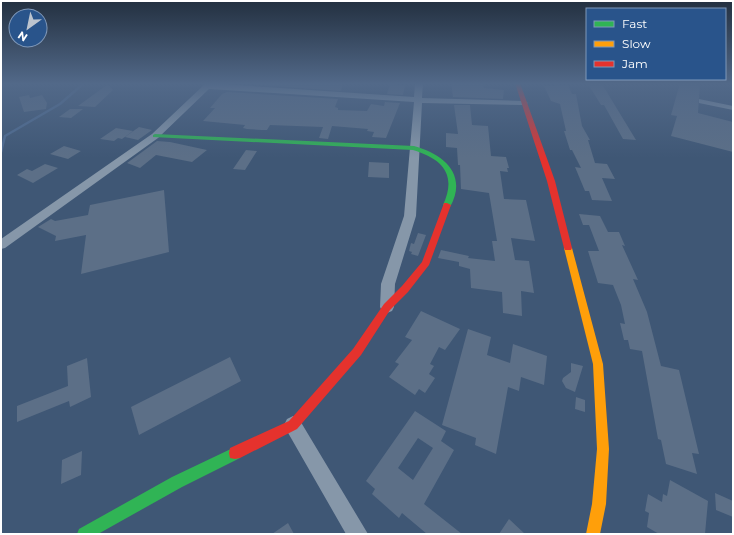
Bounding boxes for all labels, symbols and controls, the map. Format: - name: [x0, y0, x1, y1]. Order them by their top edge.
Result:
- north arrow: [8, 8, 48, 48]
- legend: [586, 8, 726, 80]
- text: Fast: [622, 16, 647, 31]
- text: N: [15, 28, 30, 45]
- text: Slow: [622, 36, 651, 51]
- text: Jam: [621, 56, 648, 71]

